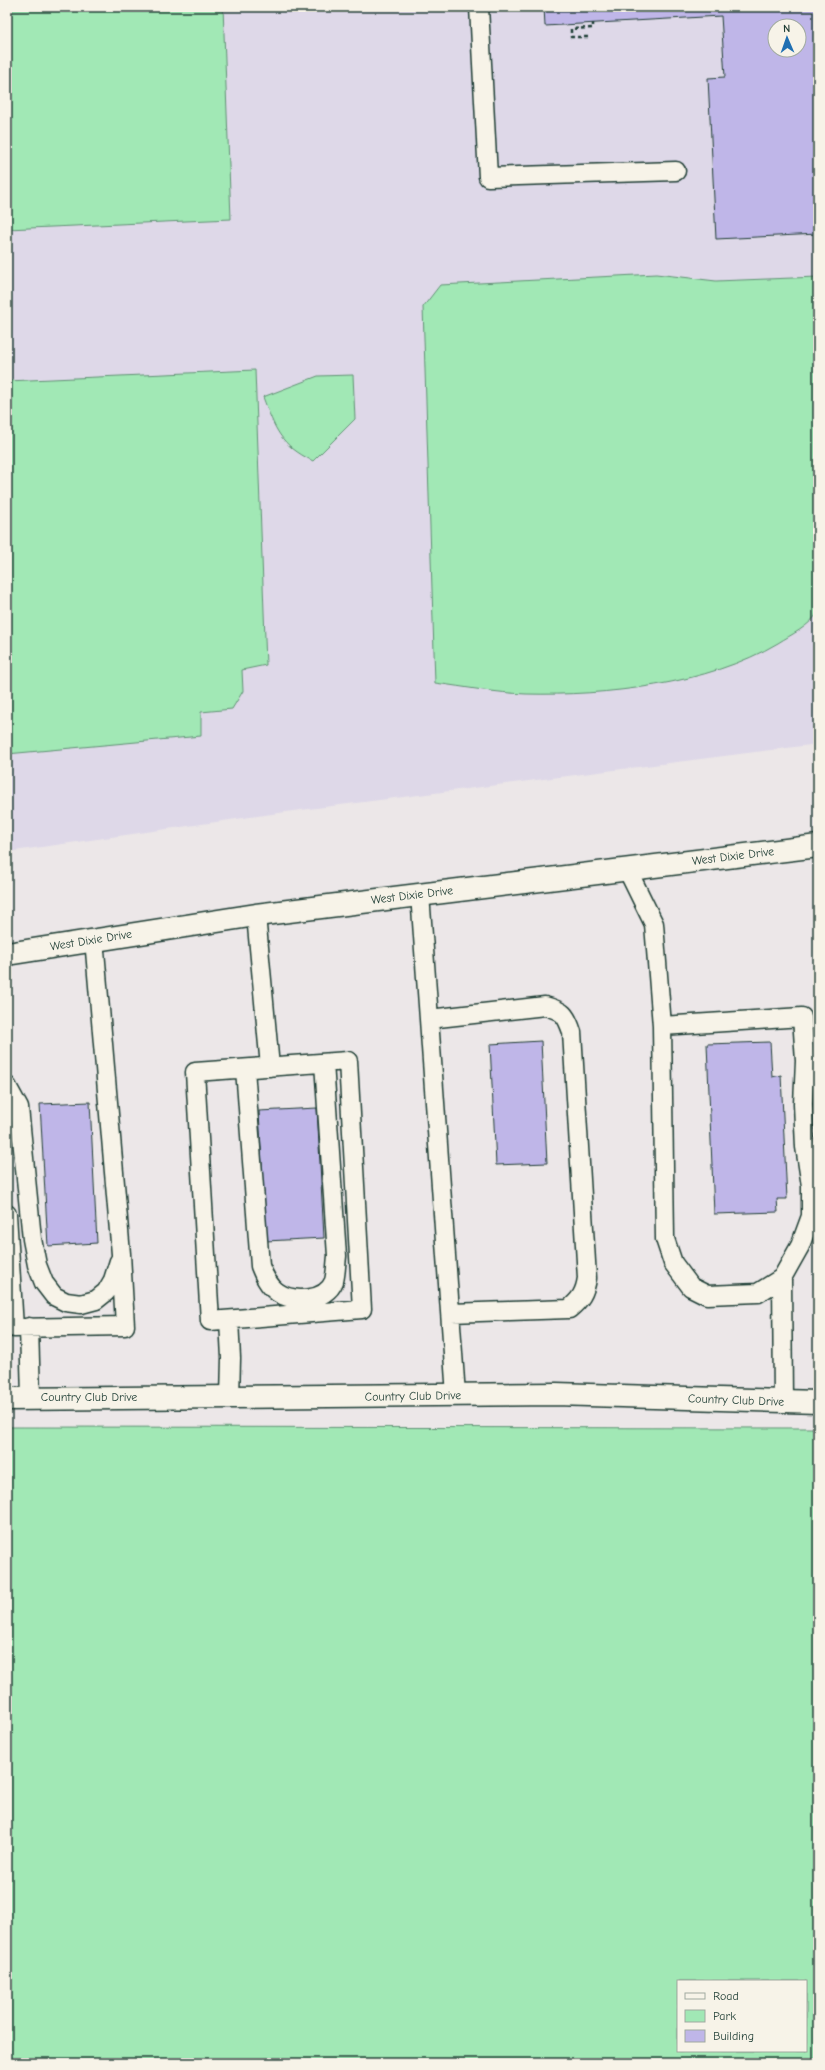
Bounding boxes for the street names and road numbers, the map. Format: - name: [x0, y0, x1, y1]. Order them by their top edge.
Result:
- street label: West Dixie Drive: [691, 844, 775, 868]
- street label: West Dixie Drive: [370, 883, 454, 907]
- street label: West Dixie Drive: [49, 927, 133, 953]
- street label: Country Club Drive: [365, 1388, 461, 1404]
- street label: Country Club Drive: [41, 1390, 137, 1404]
- street label: Country Club Drive: [688, 1391, 784, 1409]

